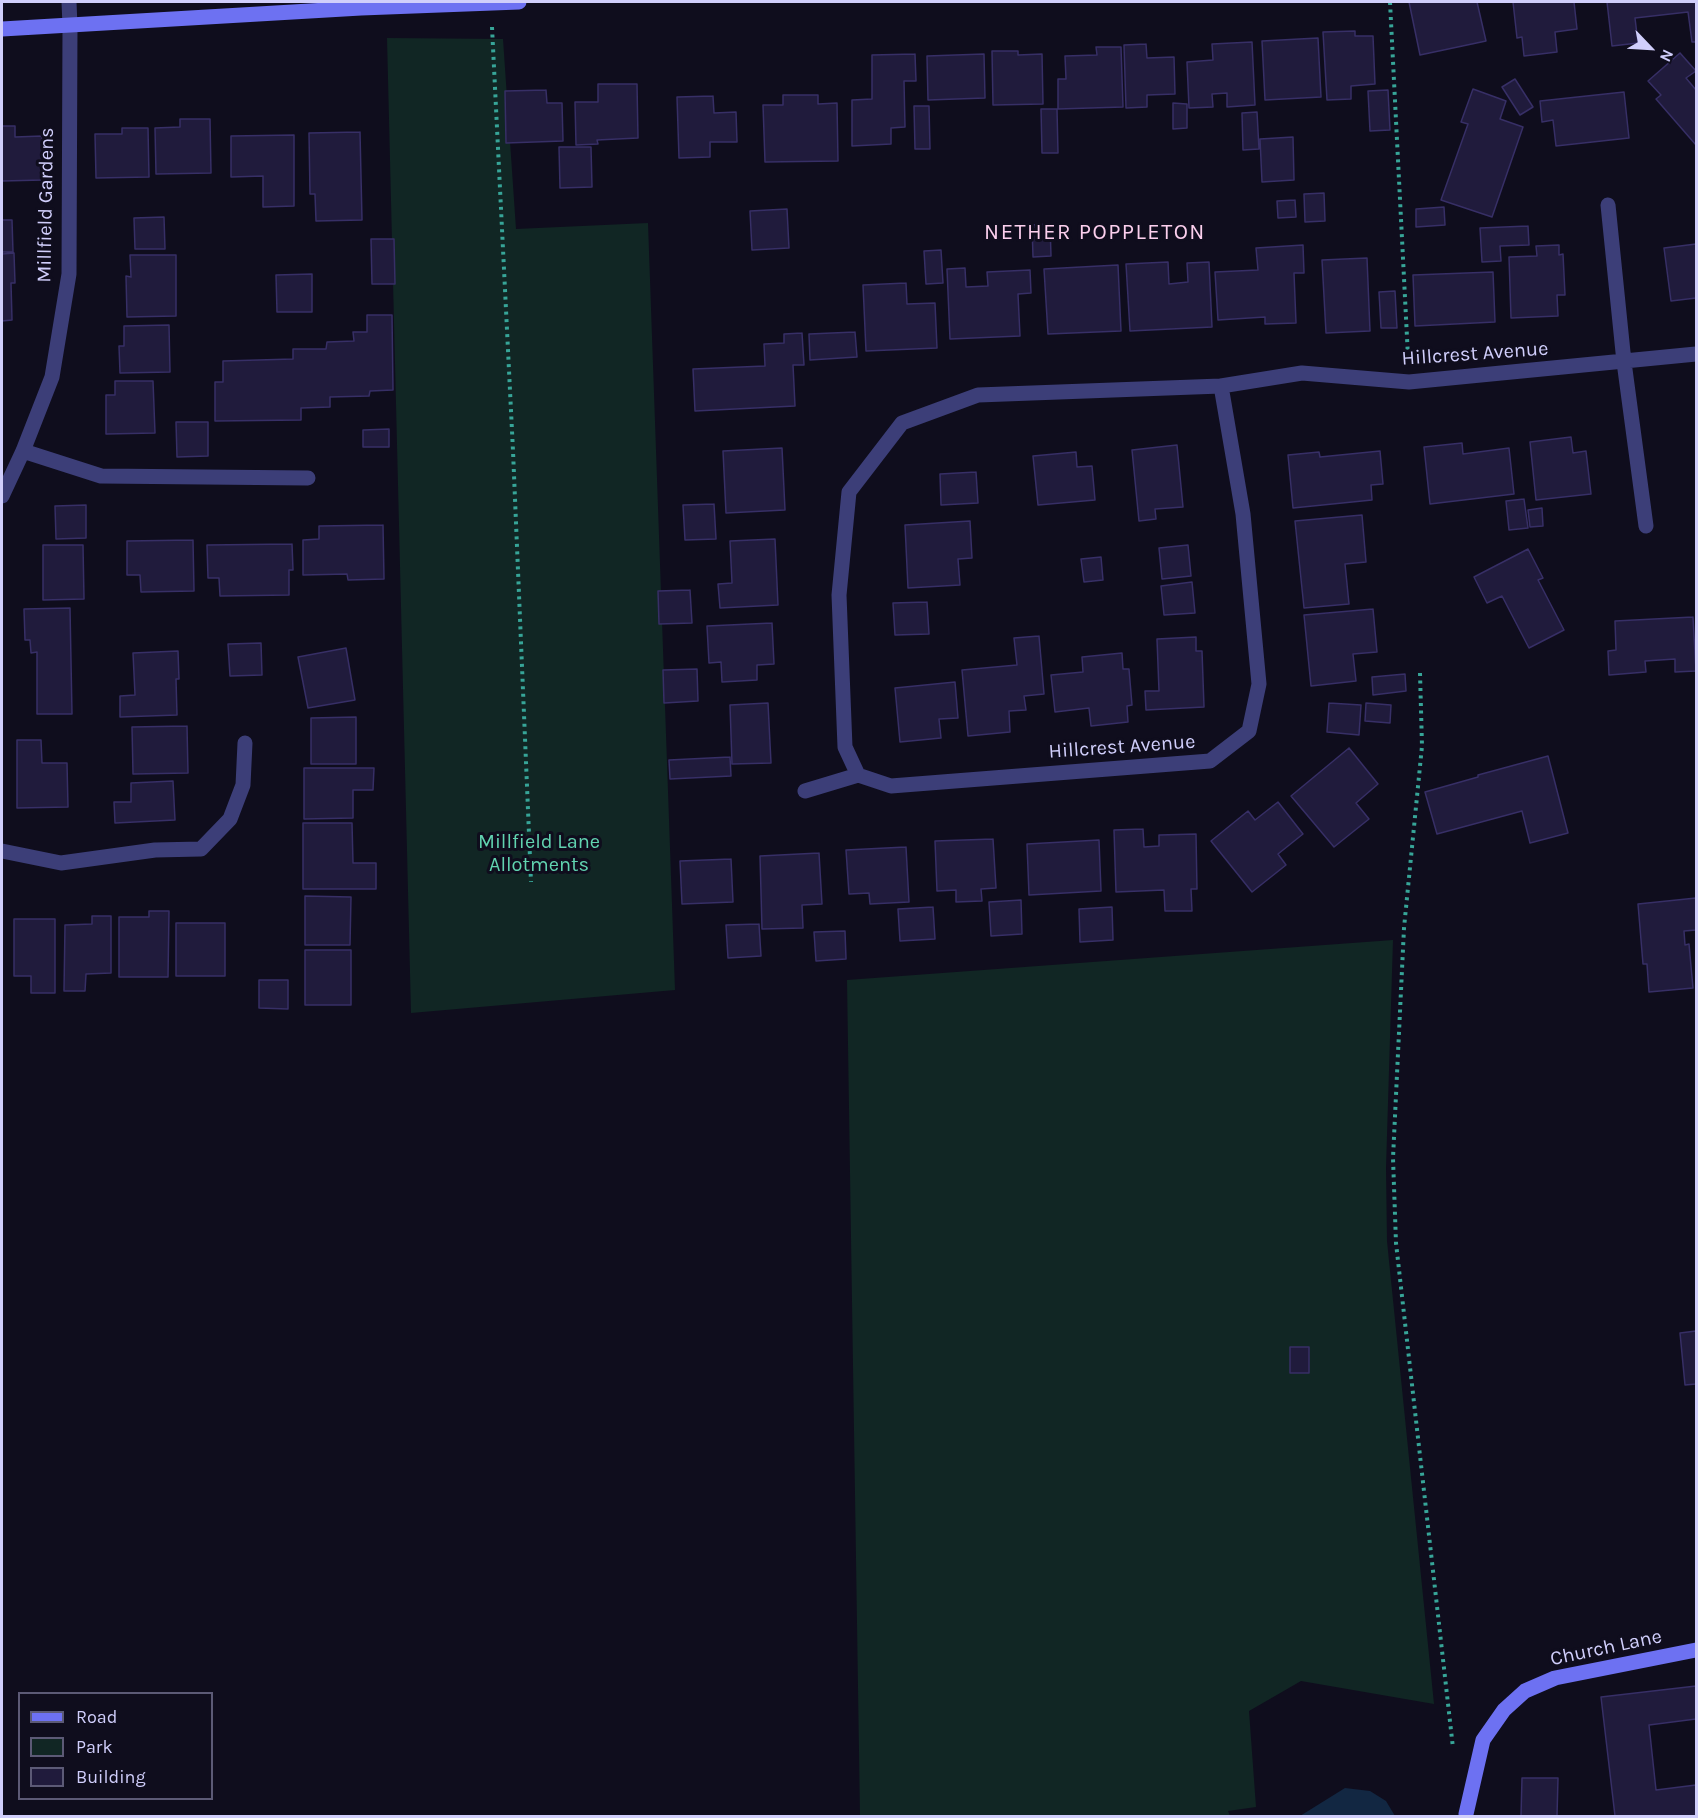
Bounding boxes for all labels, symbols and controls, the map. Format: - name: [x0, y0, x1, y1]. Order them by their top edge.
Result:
- north arrow: [1620, 18, 1680, 78]
- text: N: [1656, 47, 1678, 65]
- street label: Millfield Gardens: [33, 127, 59, 283]
- district label: NETHER POPPLETON: [984, 220, 1206, 246]
- street label: Hillcrest Avenue: [1401, 337, 1549, 371]
- street label: Hillcrest Avenue: [1048, 730, 1196, 764]
- park label: Millfield Lane Allotments: [478, 830, 600, 877]
- street label: Church Lane: [1548, 1624, 1664, 1672]
- legend: [18, 1692, 213, 1800]
- text: Road: [76, 1706, 117, 1728]
- text: Park: [76, 1736, 113, 1758]
- text: Building: [76, 1766, 146, 1788]

